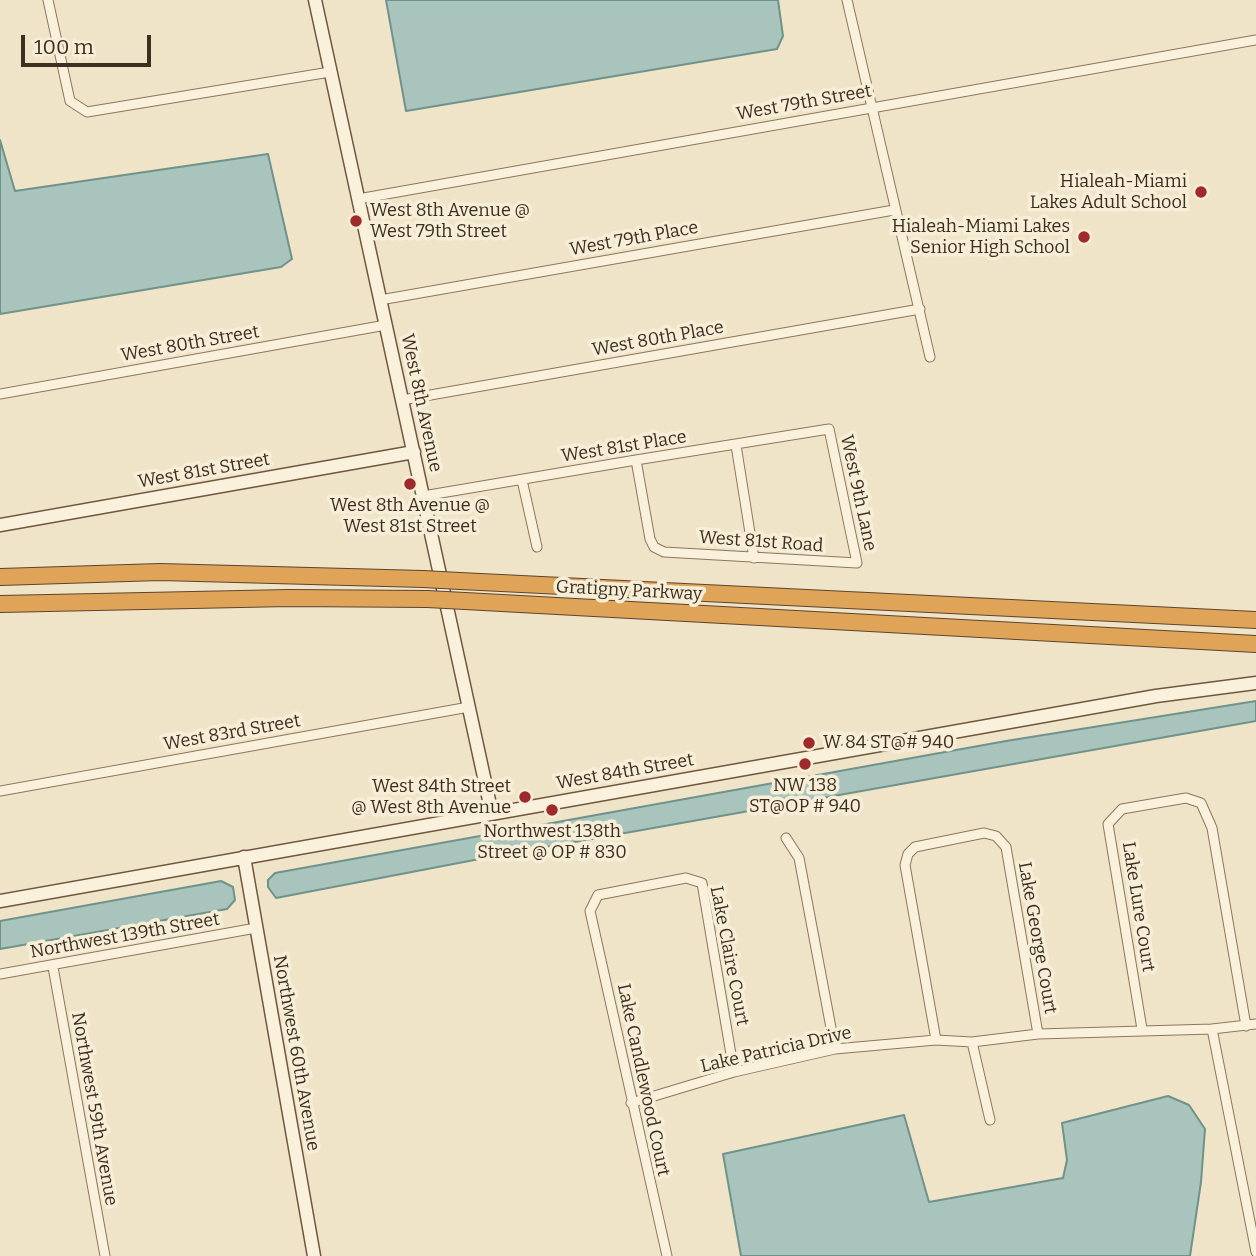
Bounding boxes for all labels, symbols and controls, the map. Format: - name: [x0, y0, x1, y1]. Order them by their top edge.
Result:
- scale bar: [24, 21, 154, 65]
- text: 100 m: [34, 34, 94, 60]
- street label: West 79th Street: [735, 80, 873, 126]
- place label: Hialeah-Miami Lakes Adult School: [1030, 171, 1187, 214]
- marker: Hialeah-Miami Lakes Adult School: [1193, 184, 1209, 200]
- place label: West 8th Avenue @ West 79th Street: [370, 200, 530, 242]
- marker: West 8th Avenue @ West 79th Street: [348, 213, 364, 229]
- place label: Hialeah-Miami Lakes Senior High School: [892, 216, 1070, 258]
- street label: West 79th Place: [568, 217, 700, 261]
- marker: Hialeah-Miami Lakes Senior High School: [1076, 229, 1092, 245]
- street label: West 80th Place: [591, 317, 725, 361]
- street label: West 80th Street: [119, 321, 261, 367]
- street label: West 8th Avenue: [396, 332, 446, 474]
- street label: West 81st Place: [560, 426, 688, 468]
- street label: West 9th Lane: [835, 433, 881, 553]
- street label: West 81st Street: [136, 449, 272, 493]
- marker: West 8th Avenue @ West 81st Street: [402, 476, 418, 492]
- place label: West 8th Avenue @ West 81st Street: [330, 495, 490, 538]
- street label: West 81st Road: [698, 527, 824, 557]
- street label: Gratigny Parkway: [555, 576, 703, 606]
- street label: West 83rd Street: [162, 710, 302, 756]
- place label: W 84 ST@# 940: [823, 732, 954, 754]
- marker: W 84 ST@# 940: [801, 735, 817, 751]
- street label: West 84th Street: [555, 749, 695, 795]
- marker: NW 138 ST@OP # 940: [797, 756, 813, 772]
- place label: NW 138 ST@OP # 940: [749, 775, 861, 818]
- place label: West 84th Street @ West 8th Avenue: [351, 776, 511, 818]
- marker: West 84th Street @ West 8th Avenue: [517, 789, 533, 805]
- marker: Northwest 138th Street @ OP # 830: [544, 802, 560, 818]
- place label: Northwest 138th Street @ OP # 830: [477, 821, 627, 864]
- street label: Lake Lure Court: [1117, 840, 1159, 974]
- street label: Lake George Court: [1013, 860, 1061, 1016]
- street label: Lake Claire Court: [705, 884, 753, 1028]
- street label: Northwest 139th Street: [29, 909, 221, 963]
- street label: Northwest 60th Avenue: [268, 953, 324, 1153]
- street label: Lake Candlewood Court: [612, 982, 674, 1178]
- street label: Northwest 59th Avenue: [66, 1010, 122, 1208]
- street label: Lake Patricia Drive: [698, 1022, 854, 1078]

